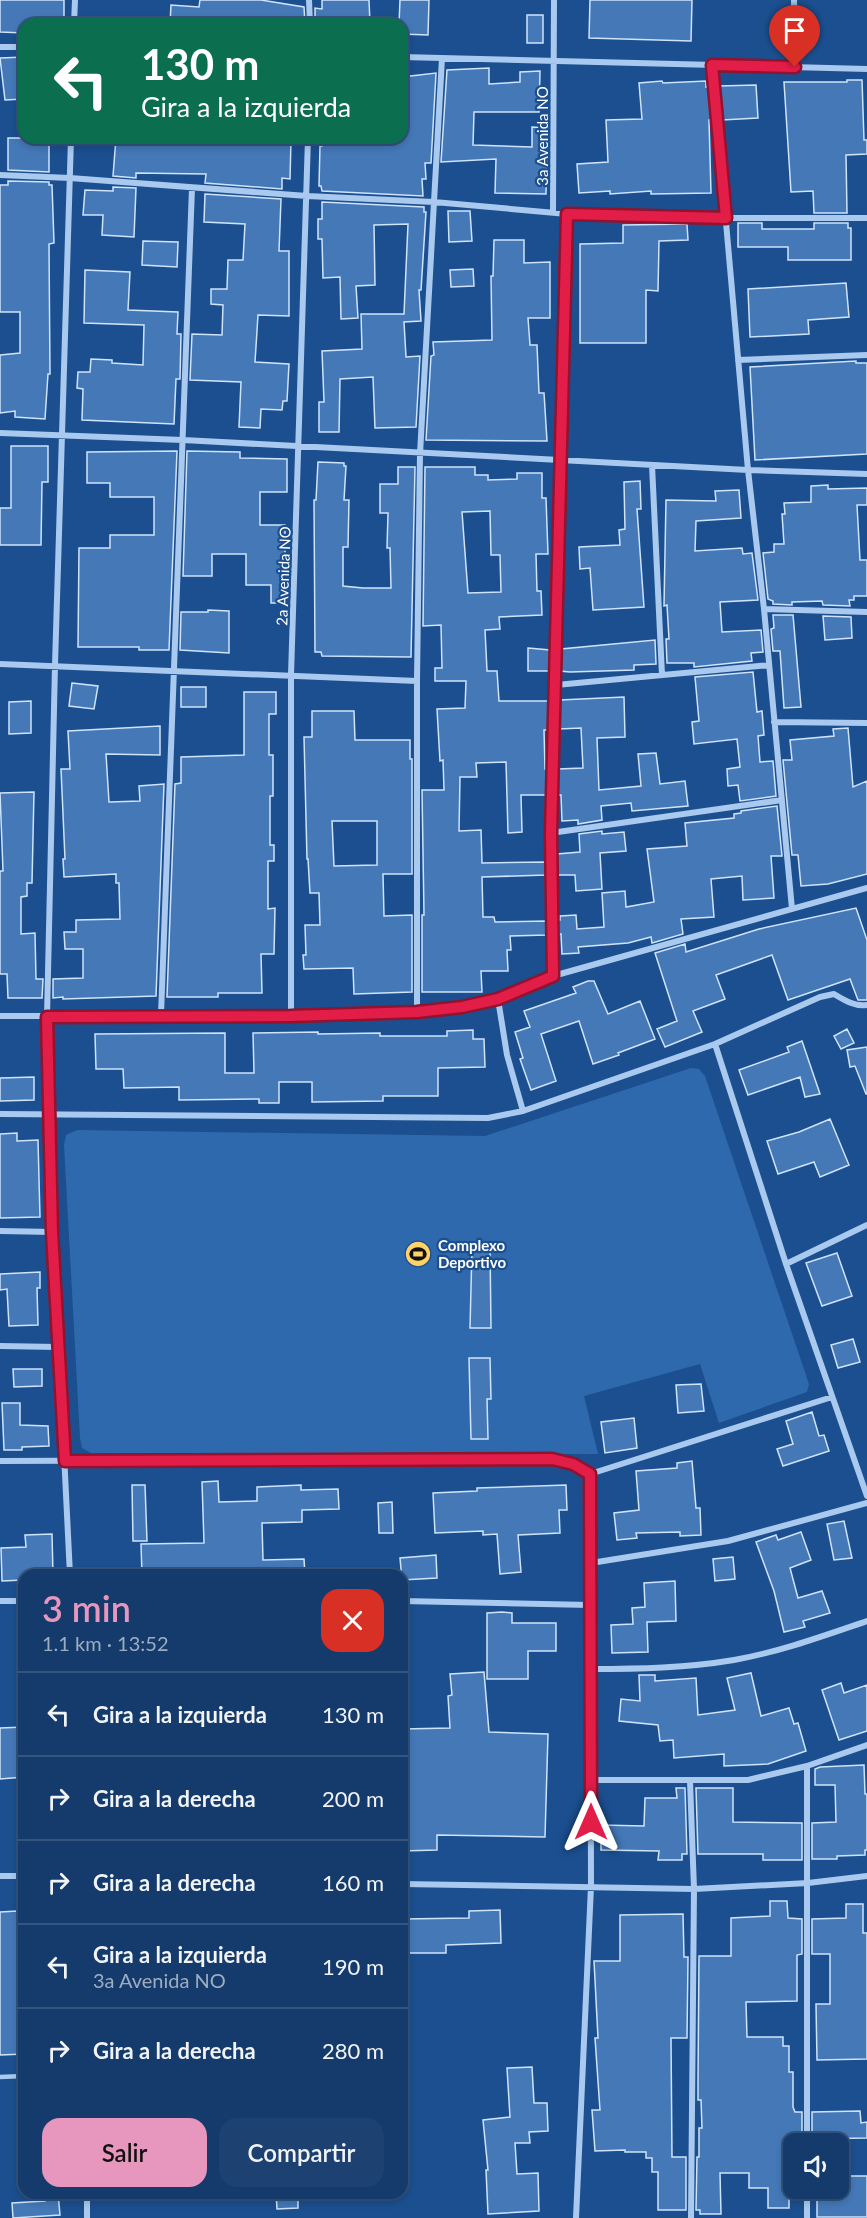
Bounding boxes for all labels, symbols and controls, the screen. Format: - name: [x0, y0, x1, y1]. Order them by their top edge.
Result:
- pin: [769, 5, 820, 67]
- icon: arrive: [778, 14, 811, 47]
- text: 130 m: [141, 39, 259, 89]
- icon: left: [42, 42, 120, 120]
- street label: 3a Avenida NO: [533, 86, 551, 186]
- text: Gira a la izquierda: [141, 90, 351, 123]
- street label: 2a Avenida NO: [272, 526, 294, 626]
- place label: Complexo Deportivo: [438, 1236, 506, 1271]
- sports icon: Complexo Deportivo: [403, 1239, 433, 1269]
- text: 3 min: [42, 1586, 131, 1630]
- button: close: [321, 1589, 384, 1652]
- text: 1.1 km · 13:52: [42, 1631, 169, 1655]
- icon: left: [42, 1698, 75, 1731]
- text: Gira a la izquierda: [93, 1701, 267, 1728]
- text: 130 m: [322, 1701, 384, 1728]
- icon: right: [42, 1782, 75, 1815]
- text: Gira a la derecha: [93, 1785, 256, 1812]
- text: 200 m: [322, 1785, 384, 1812]
- position arrow: [559, 1790, 623, 1854]
- icon: right: [42, 1866, 75, 1899]
- text: Gira a la derecha: [93, 1869, 256, 1896]
- text: 160 m: [322, 1869, 384, 1896]
- text: Gira a la izquierda: [93, 1941, 267, 1968]
- icon: left: [42, 1950, 75, 1983]
- text: 190 m: [322, 1953, 384, 1980]
- text: 3a Avenida NO: [93, 1968, 226, 1992]
- icon: right: [42, 2034, 75, 2067]
- text: Gira a la derecha: [93, 2037, 256, 2064]
- text: 280 m: [322, 2037, 384, 2064]
- button: Salir: [42, 2118, 207, 2187]
- button: Compartir: [219, 2118, 384, 2187]
- map controls: [783, 2133, 849, 2199]
- button: sound: [783, 2133, 849, 2199]

